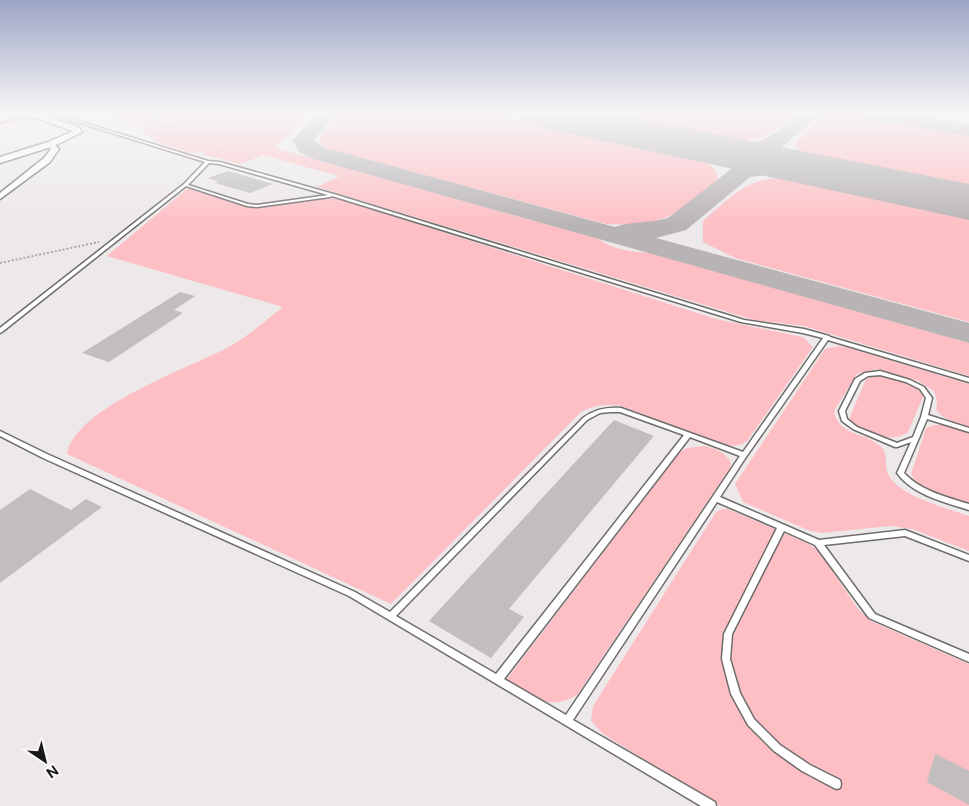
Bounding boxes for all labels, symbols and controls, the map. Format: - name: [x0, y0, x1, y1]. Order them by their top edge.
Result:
- north arrow: [20, 736, 70, 786]
- text: N: [43, 762, 62, 781]

